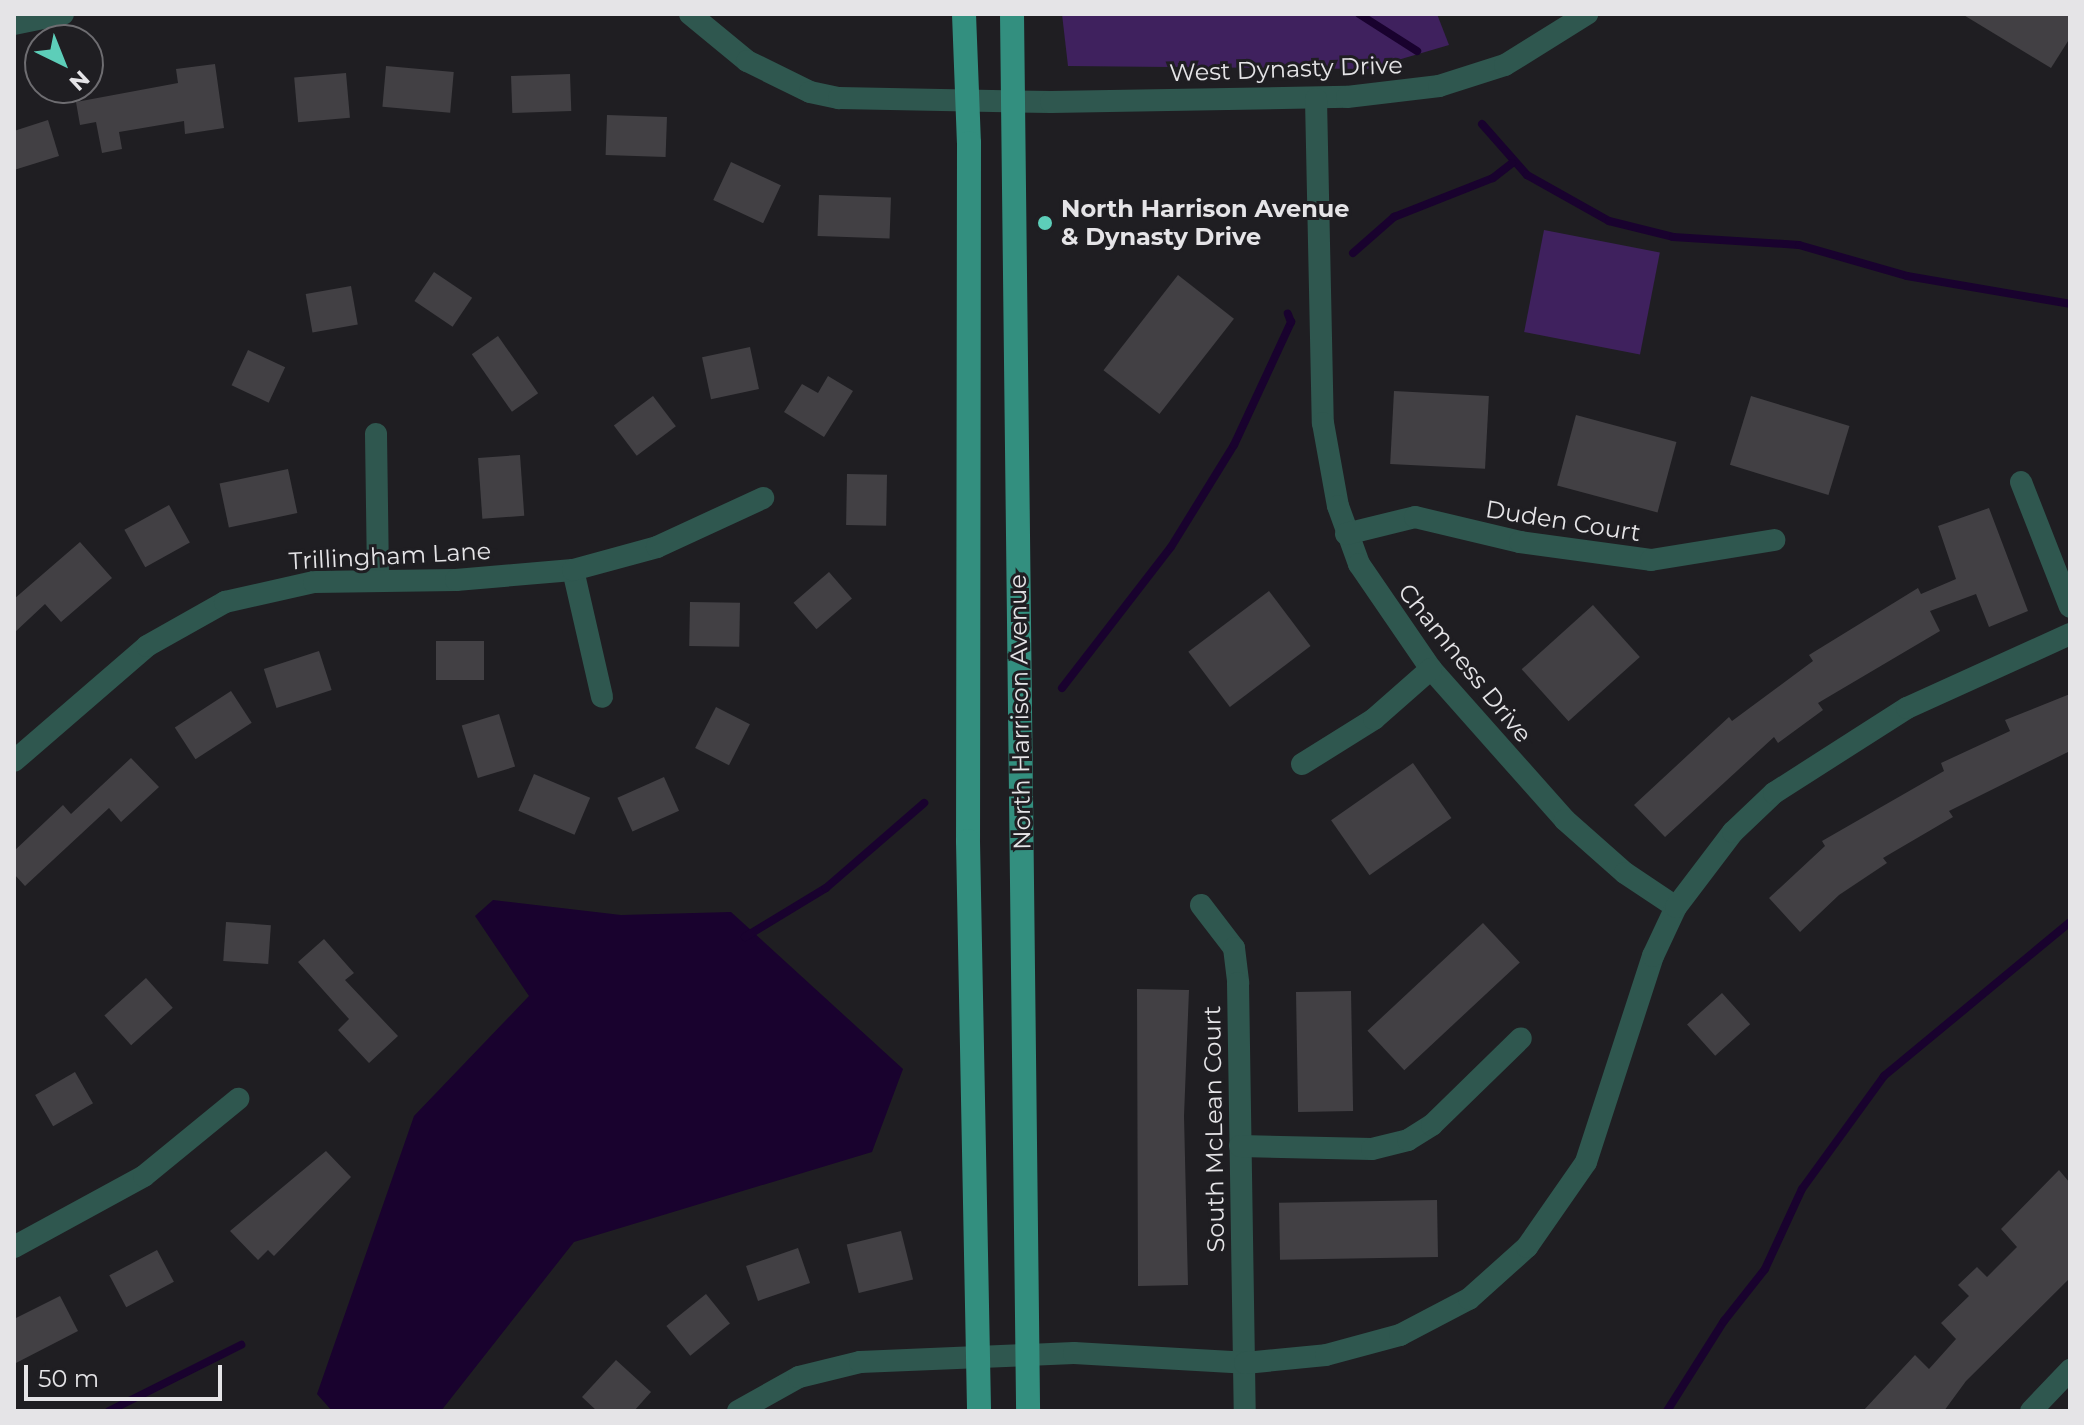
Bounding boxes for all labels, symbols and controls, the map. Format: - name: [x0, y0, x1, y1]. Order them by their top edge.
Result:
- north arrow: [24, 24, 104, 104]
- street label: West Dynasty Drive: [1169, 51, 1403, 87]
- text: N: [64, 65, 95, 96]
- place label: North Harrison Avenue & Dynasty Drive: [1061, 195, 1349, 251]
- marker: North Harrison Avenue & Dynasty Drive: [1036, 214, 1054, 232]
- street label: Duden Court: [1483, 495, 1643, 547]
- street label: Trillingham Lane: [288, 536, 492, 576]
- street label: North Harrison Avenue: [1003, 574, 1037, 850]
- street label: Chamness Drive: [1392, 578, 1538, 748]
- street label: South McLean Court: [1197, 1005, 1231, 1253]
- scale bar: [28, 1349, 226, 1399]
- text: 50 m: [38, 1364, 99, 1393]

